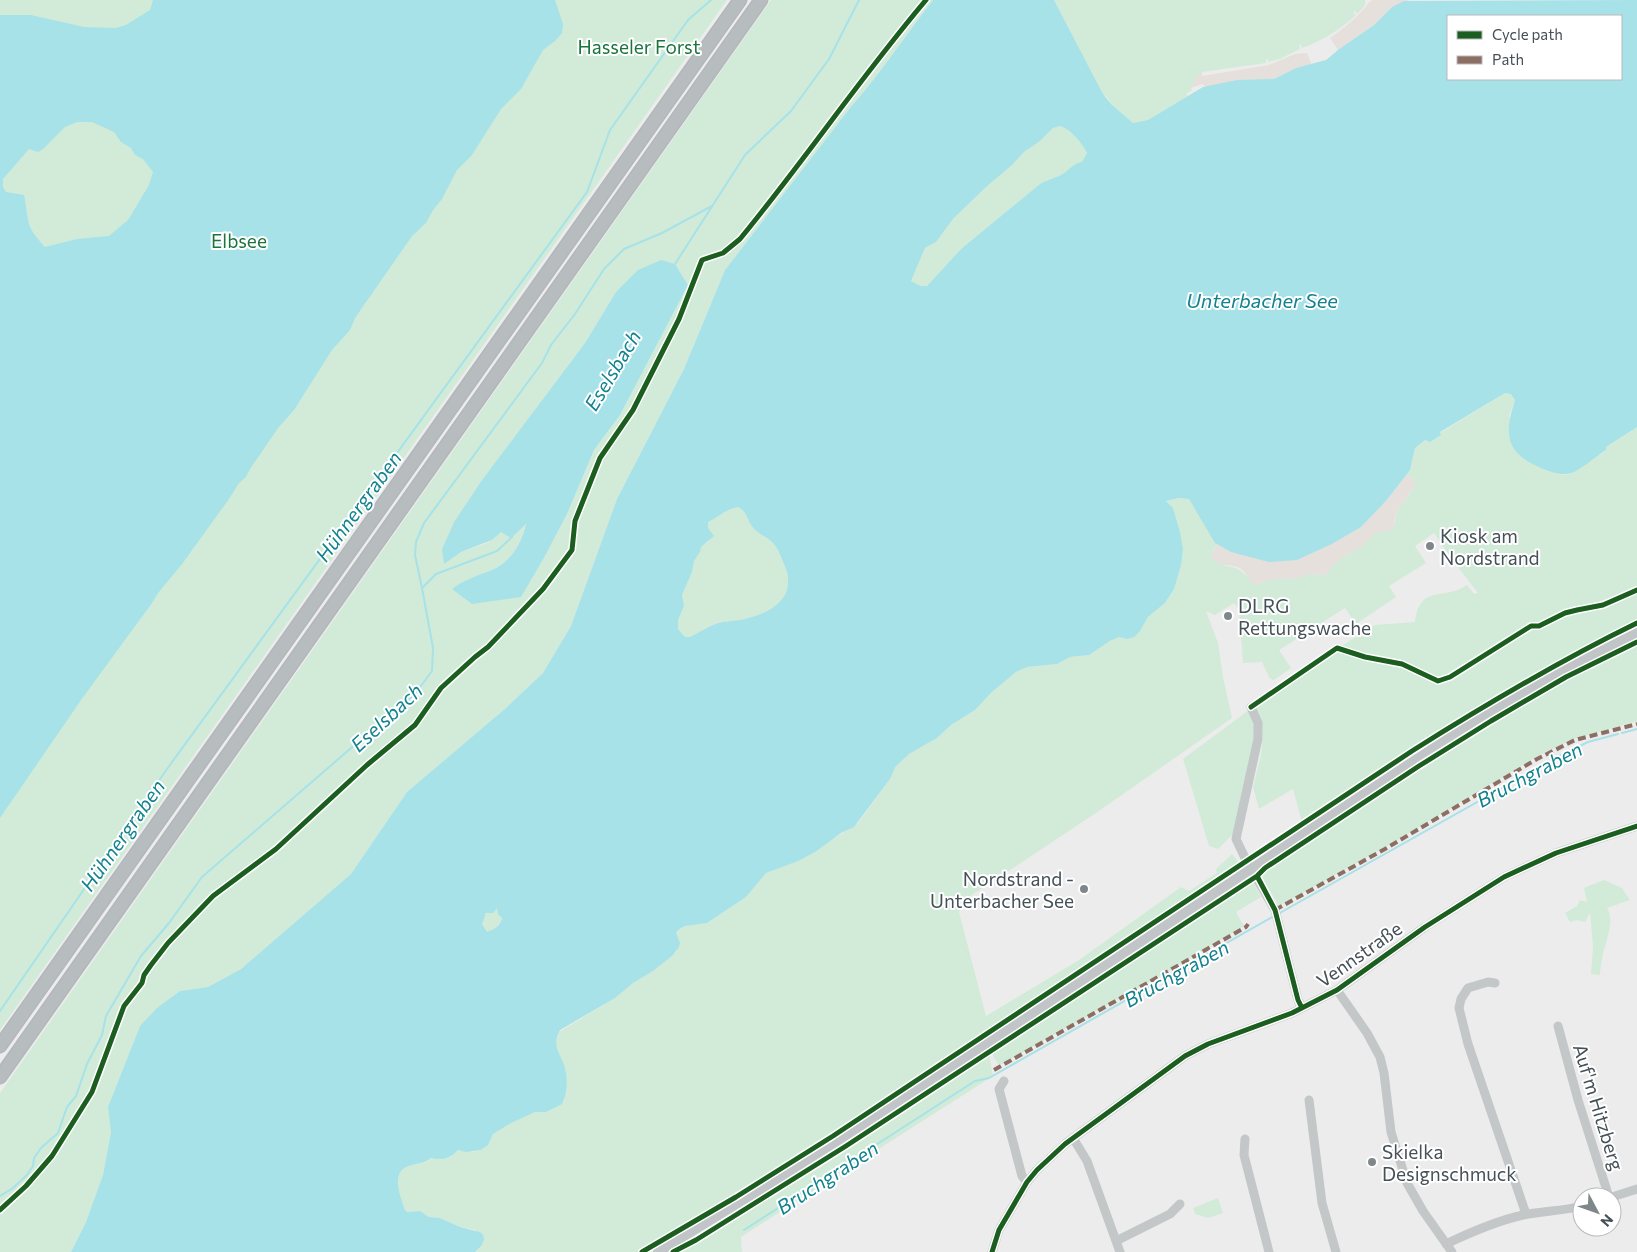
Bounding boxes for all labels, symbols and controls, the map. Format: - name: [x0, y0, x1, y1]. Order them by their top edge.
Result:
- legend: [1447, 15, 1622, 80]
- text: Cycle path: [1492, 25, 1563, 43]
- park label: Hasseler Forst: [577, 35, 701, 58]
- text: Path: [1492, 50, 1524, 68]
- park label: Elbsee: [211, 229, 267, 252]
- water label: Unterbacher See: [1186, 288, 1338, 312]
- water label: Eselsbach: [579, 326, 645, 414]
- water label: Hühnergraben: [310, 446, 406, 566]
- place label: Kiosk am Nordstrand: [1440, 524, 1540, 569]
- marker: Kiosk am Nordstrand: [1424, 540, 1436, 552]
- place label: DLRG Rettungswache: [1238, 594, 1371, 639]
- marker: DLRG Rettungswache: [1222, 610, 1234, 622]
- water label: Eselsbach: [345, 678, 427, 756]
- water label: Bruchgraben: [1472, 736, 1586, 812]
- water label: Hühnergraben: [75, 775, 169, 895]
- place label: Nordstrand - Unterbacher See: [930, 867, 1074, 912]
- marker: Nordstrand - Unterbacher See: [1078, 883, 1090, 895]
- street label: Vennstraße: [1312, 916, 1406, 992]
- water label: Bruchgraben: [1119, 934, 1233, 1012]
- street label: Auf'm Hitzberg: [1569, 1041, 1629, 1173]
- water label: Bruchgraben: [772, 1135, 882, 1219]
- place label: Skielka Designschmuck: [1382, 1140, 1517, 1185]
- marker: Skielka Designschmuck: [1366, 1156, 1378, 1168]
- north arrow: [1572, 1187, 1622, 1237]
- text: N: [1597, 1211, 1617, 1230]

